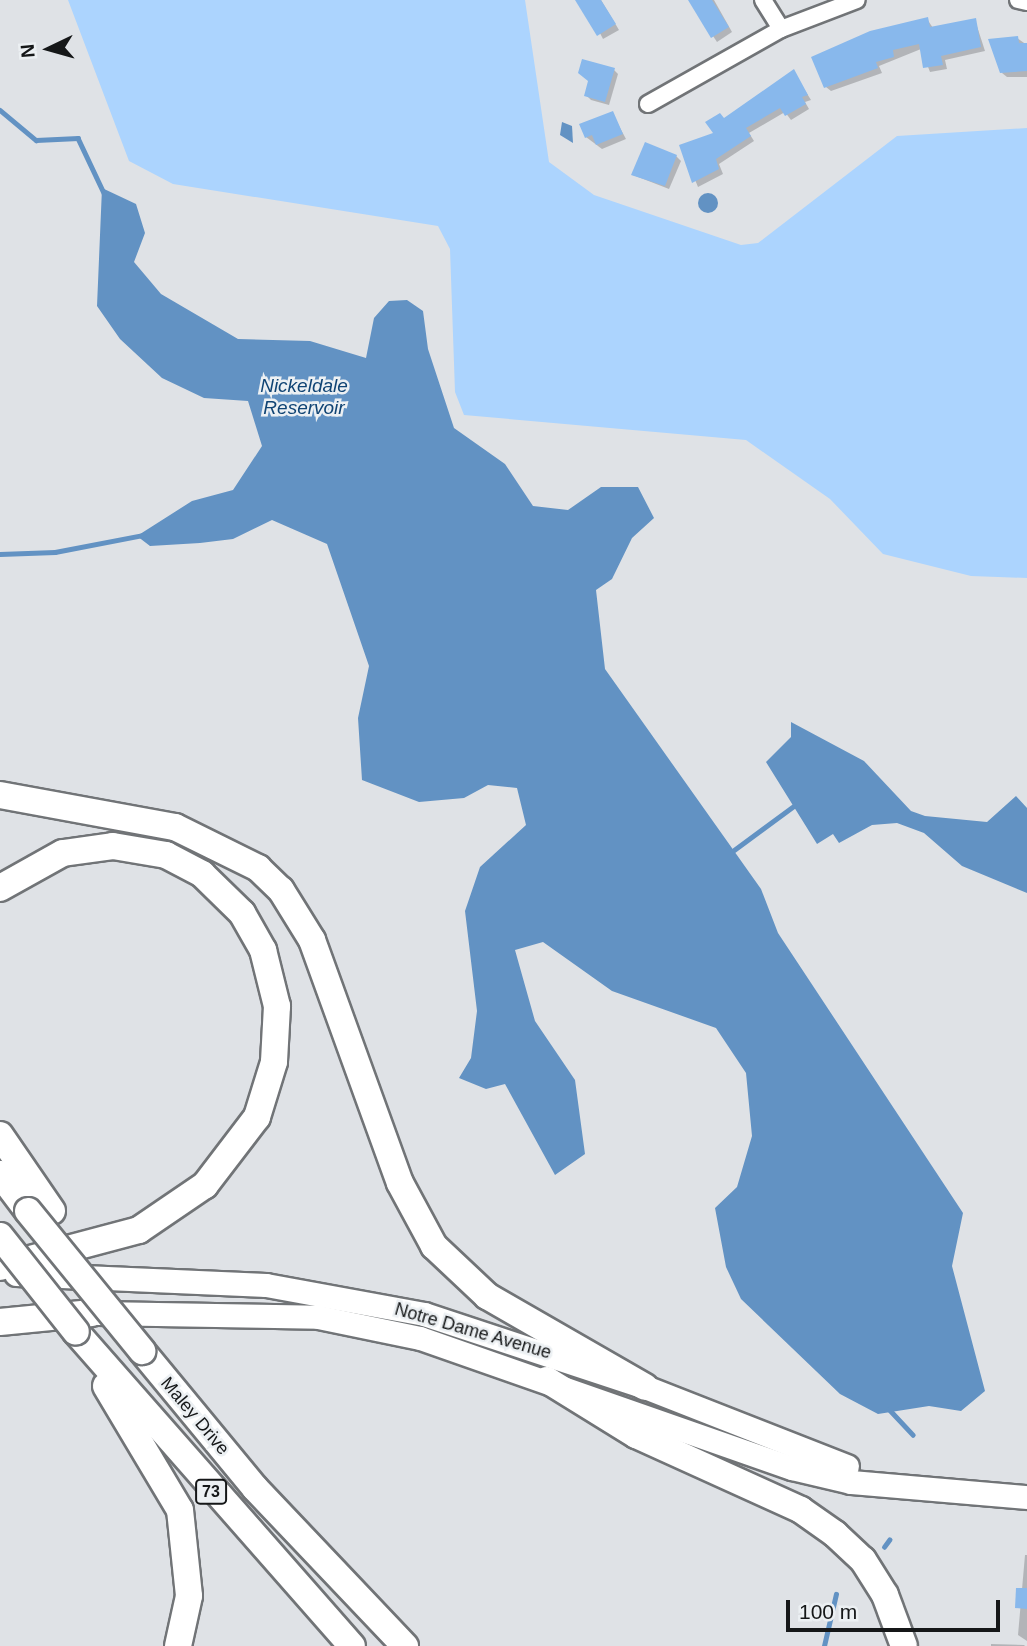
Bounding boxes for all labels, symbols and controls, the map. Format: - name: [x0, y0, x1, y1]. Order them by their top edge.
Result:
- north arrow: [14, 14, 84, 84]
- text: N: [17, 43, 39, 59]
- water label: Nickeldale Reservoir: [260, 375, 348, 419]
- street label: Notre Dame Avenue: [392, 1298, 554, 1364]
- street label: Maley Drive: [156, 1373, 234, 1459]
- road number: 73: [194, 1480, 228, 1504]
- scale bar: [789, 1586, 1002, 1630]
- text: 100 m: [799, 1600, 857, 1623]

